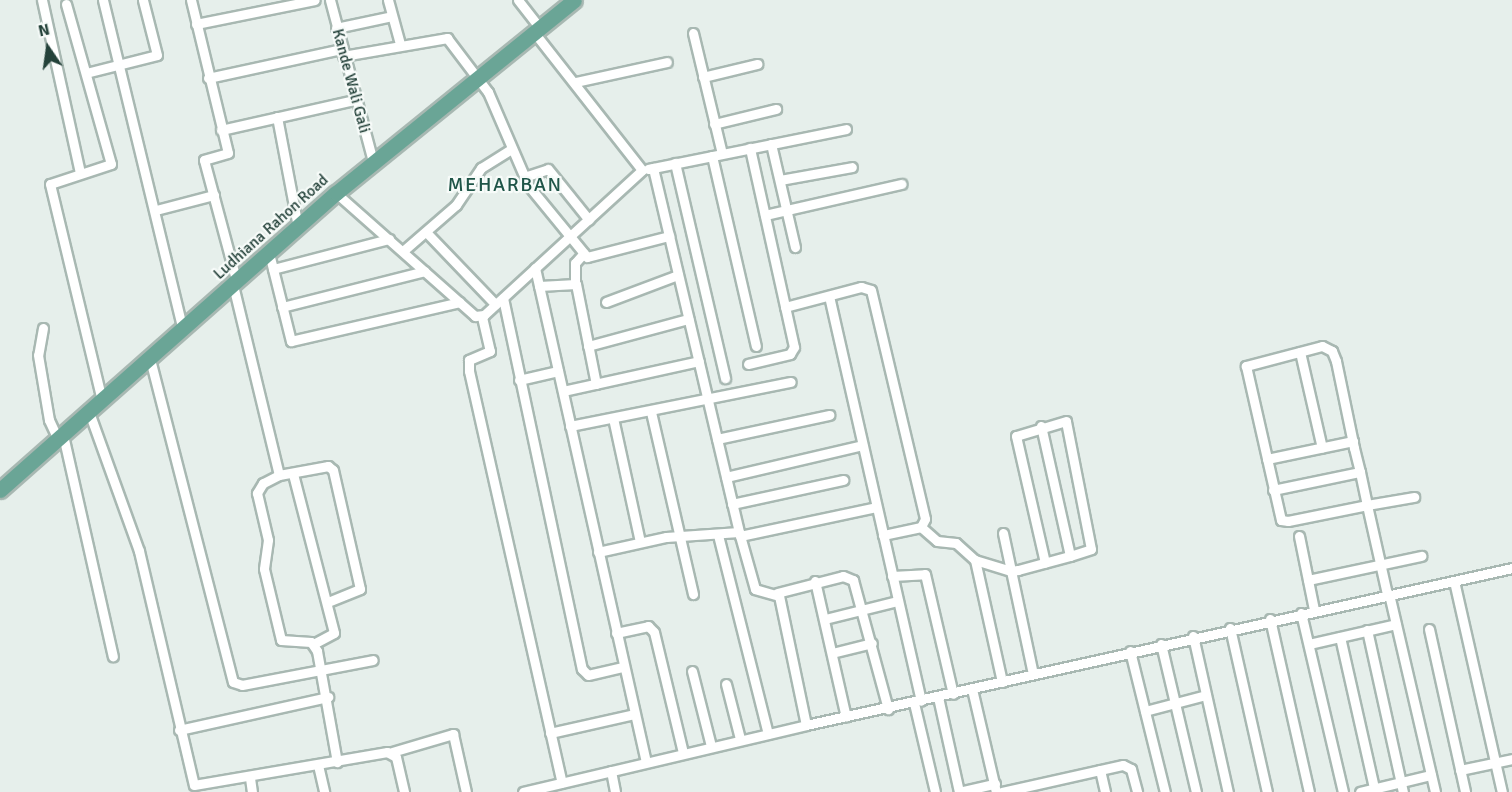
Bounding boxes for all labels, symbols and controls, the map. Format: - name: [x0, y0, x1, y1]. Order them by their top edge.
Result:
- north arrow: [18, 18, 78, 78]
- text: N: [36, 19, 52, 41]
- street label: Kande Wali Gali: [328, 27, 374, 135]
- street label: Ludhiana Rahon Road: [210, 170, 332, 284]
- district label: MEHARBAN: [447, 172, 563, 196]

